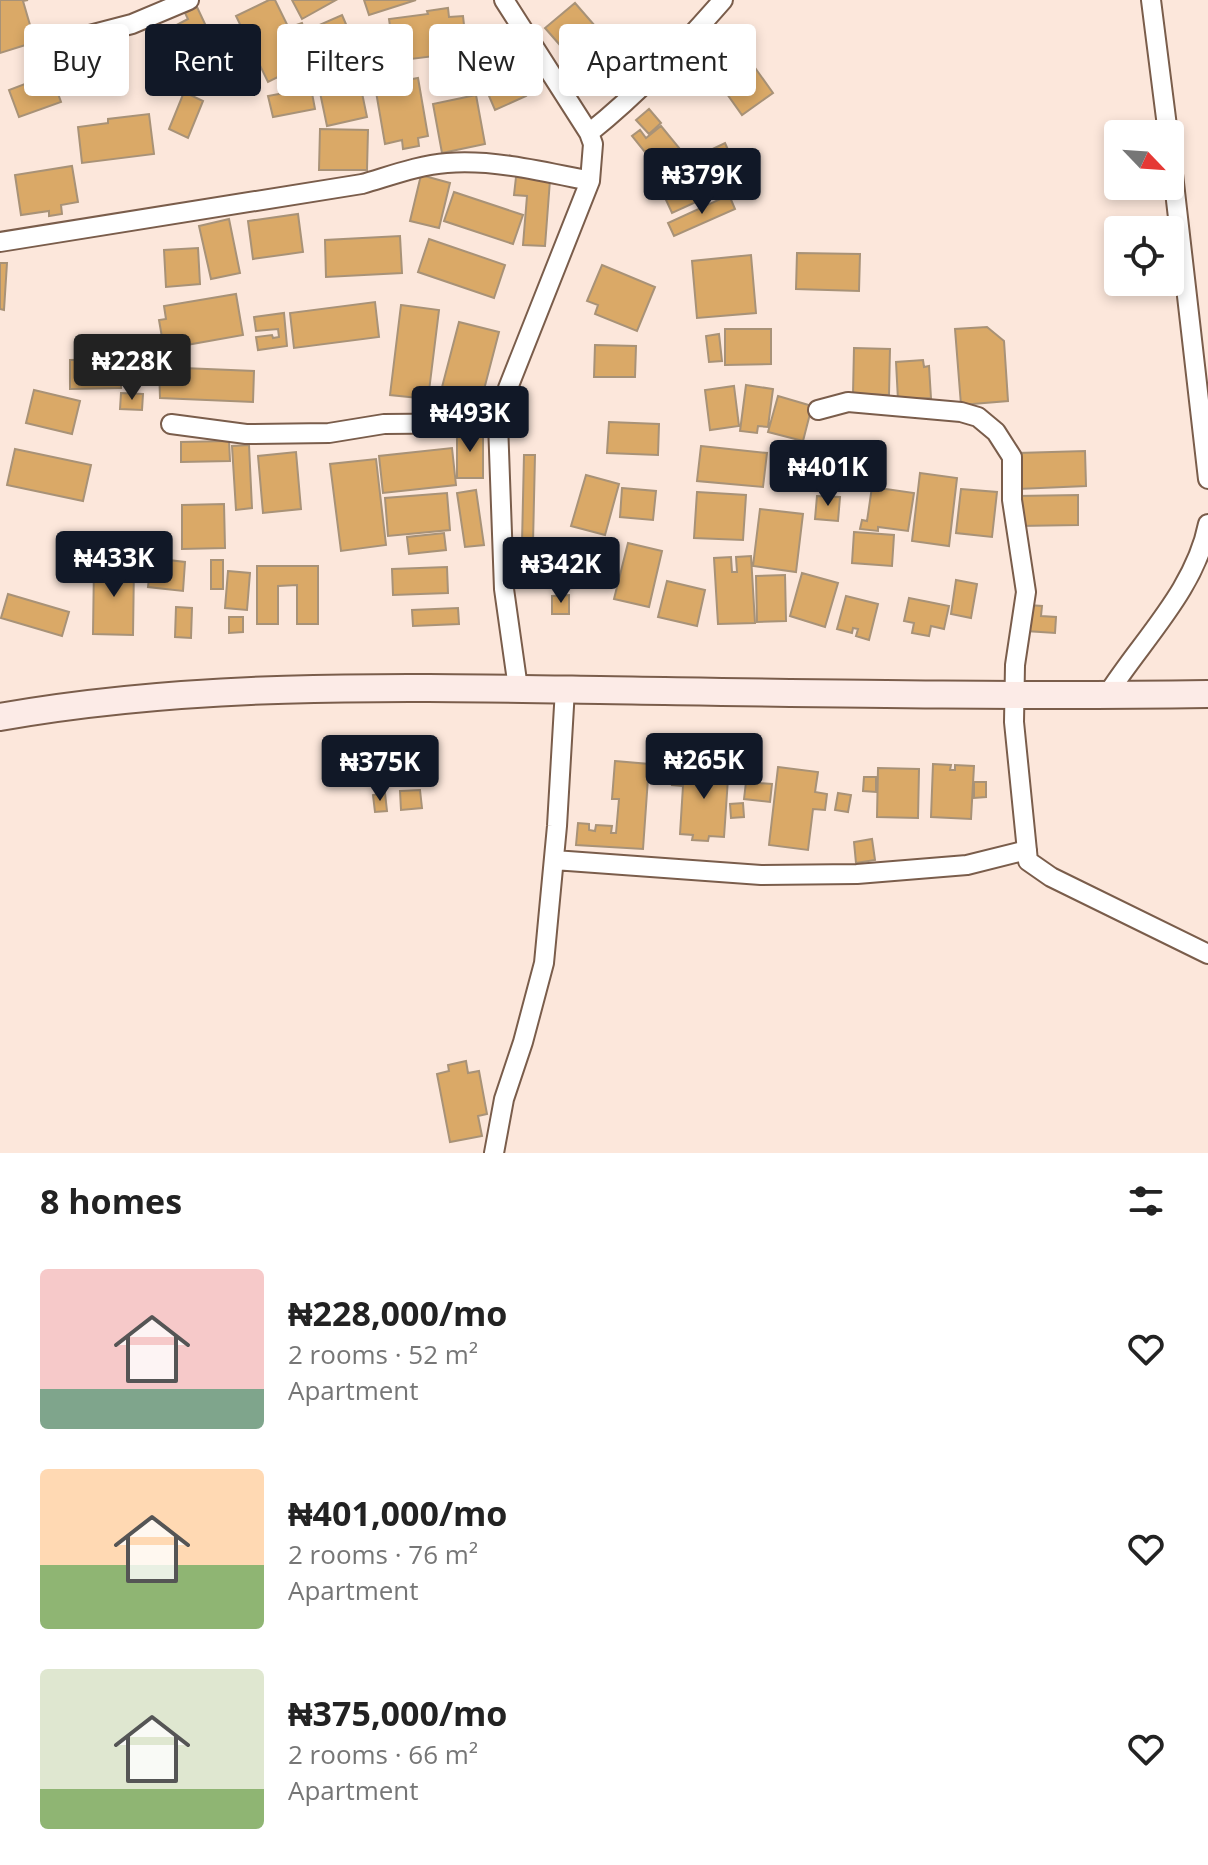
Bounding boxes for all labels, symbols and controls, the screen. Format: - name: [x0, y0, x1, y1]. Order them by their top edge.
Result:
- chip: Buy: [24, 24, 129, 96]
- chip: Rent: [145, 24, 261, 96]
- chip: Filters: [277, 24, 413, 96]
- chip: New: [429, 24, 543, 96]
- chip: Apartment: [559, 24, 756, 96]
- north arrow: [1104, 120, 1184, 200]
- map controls: [1104, 120, 1184, 296]
- pin: ₦379K: [646, 148, 758, 216]
- text: ₦379K: [662, 156, 742, 192]
- button: locate: [1104, 216, 1184, 296]
- pin: ₦228K: [76, 334, 188, 402]
- text: ₦228K: [92, 342, 172, 378]
- pin: ₦493K: [414, 386, 526, 454]
- text: ₦493K: [430, 394, 510, 430]
- pin: ₦401K: [772, 440, 884, 508]
- text: ₦401K: [788, 448, 868, 484]
- pin: ₦433K: [58, 531, 170, 599]
- pin: ₦342K: [505, 537, 617, 605]
- text: ₦433K: [74, 539, 154, 575]
- text: ₦342K: [521, 545, 601, 581]
- pin: ₦265K: [648, 733, 760, 801]
- pin: ₦375K: [324, 735, 436, 803]
- text: ₦265K: [664, 741, 744, 777]
- text: ₦375K: [340, 743, 420, 779]
- text: 8 homes: [40, 1178, 182, 1224]
- icon: filters: [1124, 1179, 1168, 1223]
- text: ₦228,000/mo: [288, 1290, 507, 1336]
- icon: home: [104, 1301, 200, 1397]
- icon: heart: [1124, 1327, 1168, 1371]
- text: 2 rooms · 52 m²: [288, 1336, 478, 1372]
- text: Apartment: [288, 1372, 419, 1408]
- text: ₦401,000/mo: [288, 1490, 507, 1536]
- icon: home: [104, 1501, 200, 1597]
- icon: heart: [1124, 1527, 1168, 1571]
- text: 2 rooms · 76 m²: [288, 1536, 478, 1572]
- text: Apartment: [288, 1572, 419, 1608]
- text: ₦375,000/mo: [288, 1690, 507, 1736]
- icon: home: [104, 1701, 200, 1797]
- icon: heart: [1124, 1727, 1168, 1771]
- text: 2 rooms · 66 m²: [288, 1736, 478, 1772]
- text: Apartment: [288, 1772, 419, 1808]

